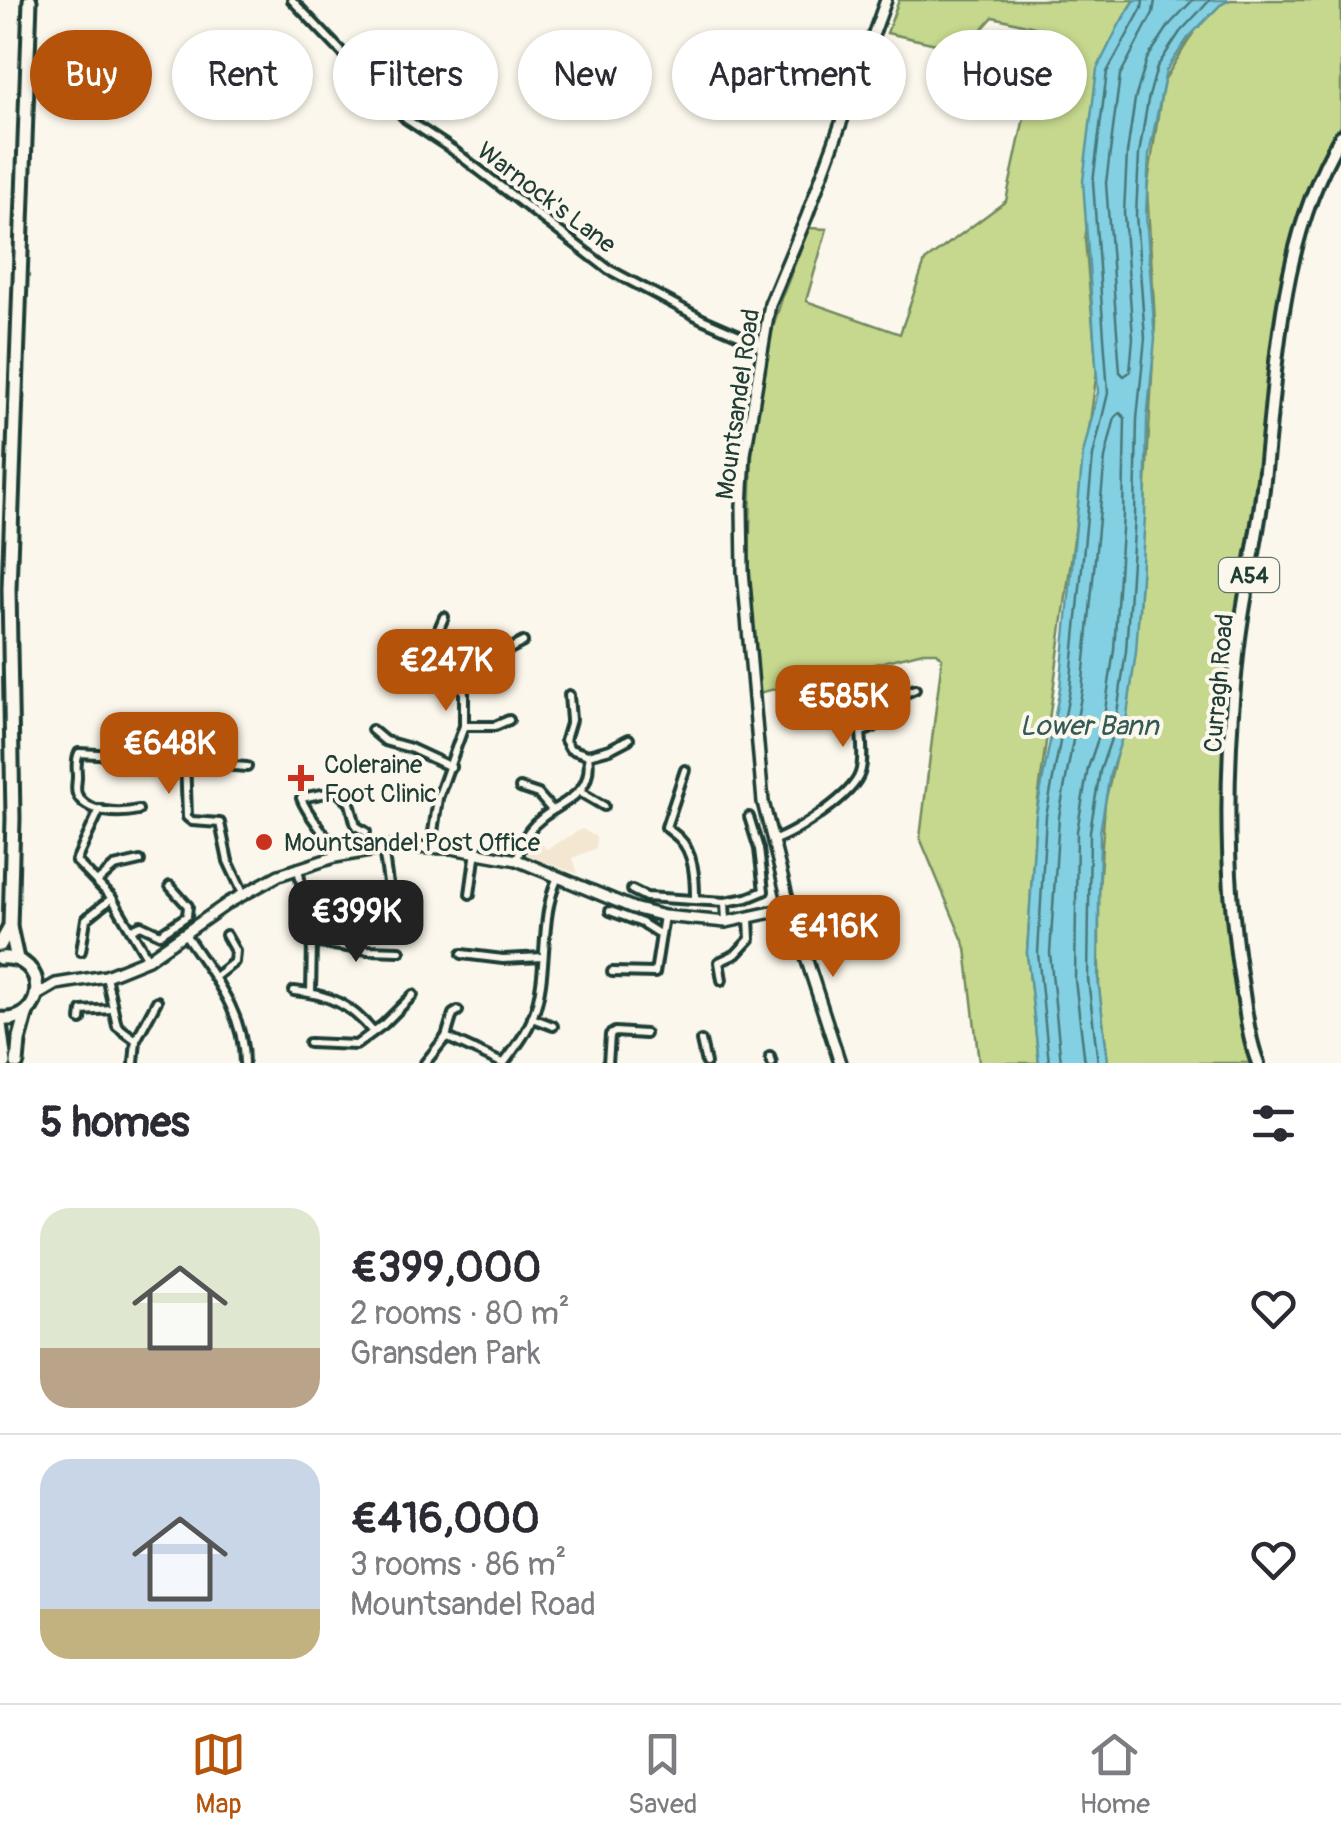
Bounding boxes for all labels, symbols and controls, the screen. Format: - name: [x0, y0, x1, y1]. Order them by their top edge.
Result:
- chip: Buy: [30, 30, 152, 120]
- chip: Rent: [172, 30, 313, 120]
- chip: Filters: [333, 30, 498, 120]
- chip: New: [518, 30, 652, 120]
- chip: Apartment: [672, 30, 906, 120]
- chip: House: [926, 30, 1087, 120]
- street label: Warnock's Lane: [470, 136, 622, 261]
- street label: Mountsandel Road: [710, 307, 767, 502]
- road number: A54: [1219, 558, 1279, 592]
- street label: Curragh Road: [1198, 612, 1241, 754]
- pin: €247K: [376, 629, 516, 714]
- text: €247K: [399, 641, 493, 681]
- pin: €585K: [773, 665, 913, 750]
- text: €585K: [797, 677, 889, 717]
- water label: Lower Bann: [1019, 709, 1160, 744]
- pin: €648K: [99, 712, 239, 797]
- text: €648K: [122, 724, 216, 764]
- place label: Coleraine Foot Clinic: [324, 750, 437, 810]
- marker: Coleraine Foot Clinic: [288, 765, 314, 791]
- place label: Mountsandel Post Office: [284, 828, 541, 859]
- marker: Mountsandel Post Office: [253, 831, 275, 853]
- pin: €399K: [286, 880, 426, 965]
- text: €399K: [310, 892, 402, 932]
- pin: €416K: [763, 895, 903, 980]
- text: €416K: [788, 907, 878, 947]
- icon: filters: [1246, 1096, 1301, 1151]
- text: 5 homes: [40, 1097, 190, 1149]
- text: €399,000: [350, 1242, 541, 1294]
- icon: home: [120, 1248, 240, 1368]
- icon: heart: [1246, 1281, 1301, 1336]
- text: 2 rooms · 80 m²: [350, 1294, 570, 1334]
- text: Gransden Park: [350, 1334, 541, 1374]
- text: €416,000: [350, 1493, 540, 1545]
- icon: home: [120, 1499, 240, 1619]
- icon: heart: [1246, 1532, 1301, 1587]
- text: 3 rooms · 86 m²: [350, 1545, 567, 1585]
- text: Mountsandel Road: [350, 1585, 596, 1625]
- tab: Map: [191, 1727, 246, 1822]
- tab: Saved: [628, 1727, 697, 1822]
- tab: Home: [1079, 1727, 1150, 1822]

